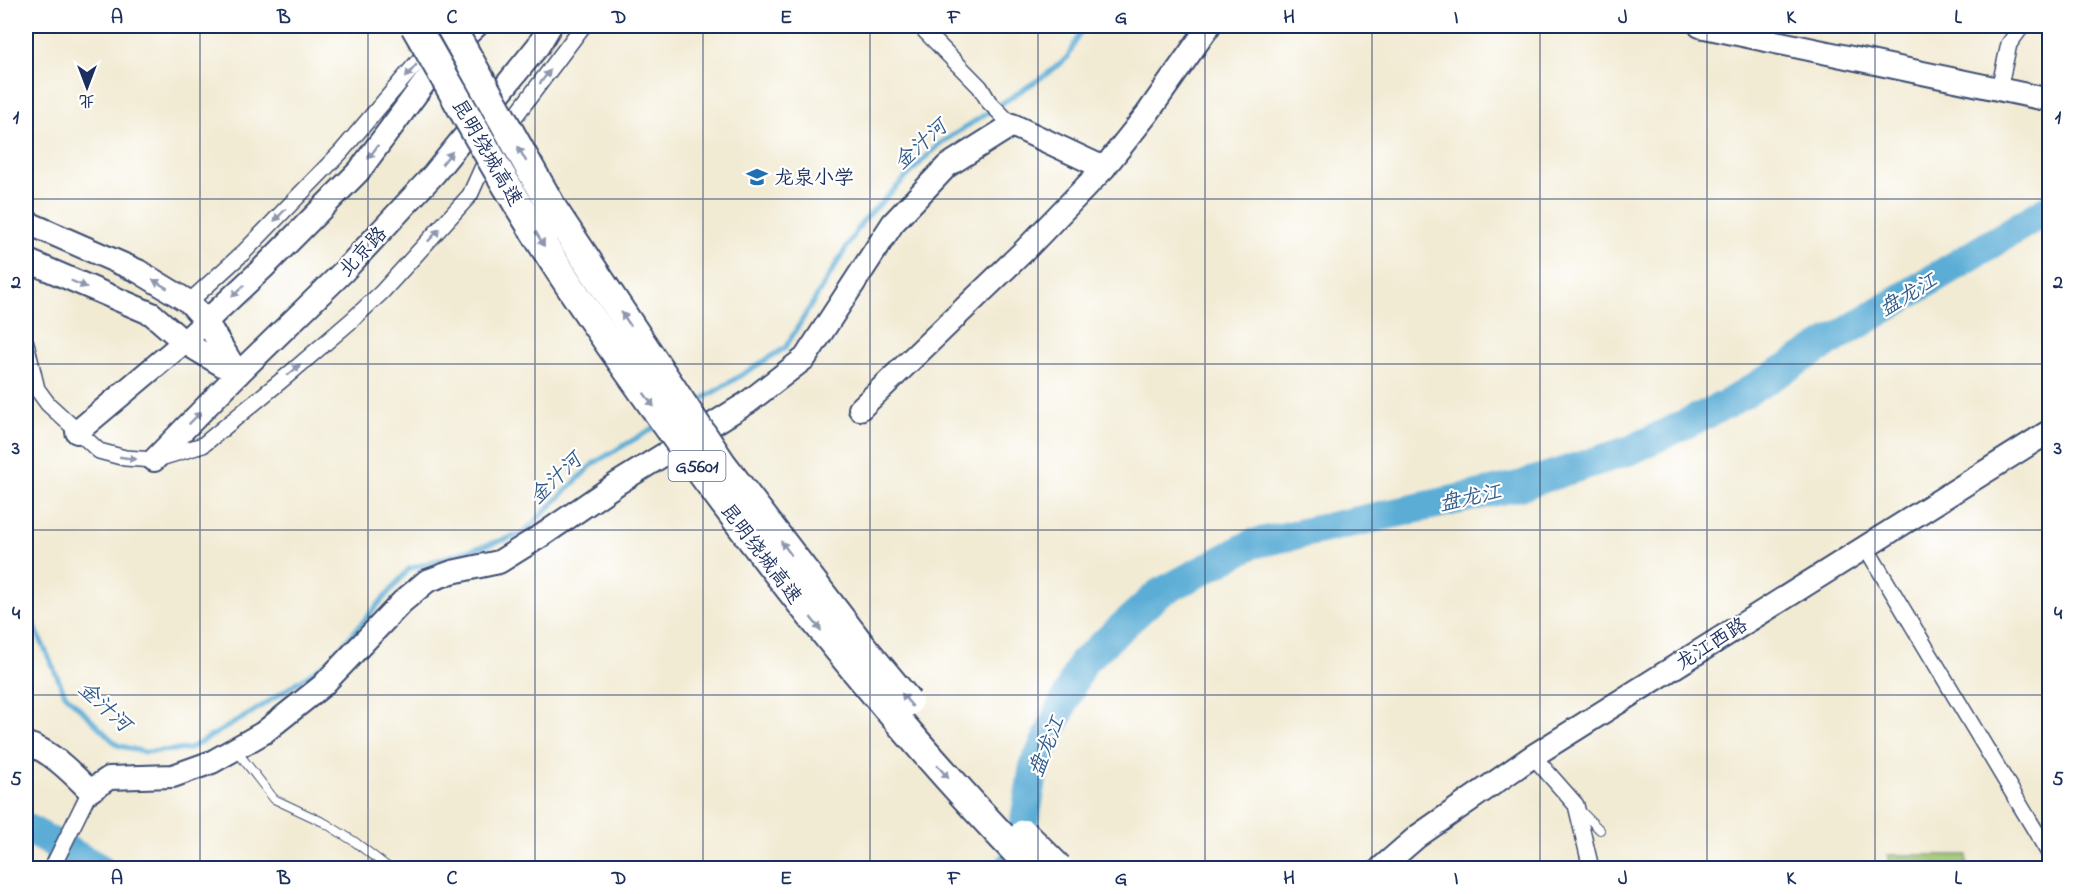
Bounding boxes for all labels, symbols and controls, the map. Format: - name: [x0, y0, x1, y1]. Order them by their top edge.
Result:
- text: A: [111, 4, 123, 33]
- text: B: [276, 4, 291, 33]
- text: C: [447, 4, 458, 33]
- text: D: [611, 4, 626, 33]
- text: E: [780, 4, 792, 33]
- text: F: [947, 4, 961, 33]
- text: G: [1115, 4, 1128, 33]
- text: H: [1283, 4, 1295, 33]
- text: I: [1454, 4, 1459, 33]
- text: J: [1618, 4, 1628, 33]
- text: K: [1786, 4, 1797, 33]
- text: L: [1954, 4, 1962, 33]
- north arrow: [57, 57, 117, 117]
- one-way arrow: [405, 63, 418, 79]
- one-way arrow: [539, 69, 552, 85]
- text: 北: [79, 88, 95, 112]
- street label: 昆明绕城高速: [443, 94, 528, 212]
- text: 1: [13, 104, 20, 133]
- text: 1: [2055, 104, 2062, 133]
- water label: 金汁河: [888, 111, 957, 178]
- one-way arrow: [368, 144, 380, 159]
- one-way arrow: [517, 145, 527, 162]
- one-way arrow: [441, 150, 454, 166]
- school or university icon: 龙泉小学: [745, 165, 769, 189]
- place label: 龙泉小学: [774, 165, 854, 194]
- one-way arrow: [273, 207, 287, 222]
- street label: 北京路: [333, 220, 396, 285]
- one-way arrow: [427, 228, 440, 243]
- one-way arrow: [534, 231, 545, 247]
- water label: 盘龙江: [1874, 266, 1945, 325]
- text: 2: [10, 269, 21, 298]
- text: 2: [2052, 269, 2063, 298]
- one-way arrow: [152, 279, 168, 290]
- one-way arrow: [70, 280, 88, 289]
- one-way arrow: [231, 284, 245, 298]
- one-way arrow: [621, 311, 632, 327]
- one-way arrow: [286, 364, 302, 377]
- one-way arrow: [643, 392, 655, 408]
- one-way arrow: [187, 412, 201, 426]
- text: 3: [11, 435, 20, 464]
- text: 3: [2053, 435, 2062, 464]
- water label: 金汁河: [523, 445, 592, 512]
- road number: G5601: [668, 451, 726, 481]
- one-way arrow: [118, 453, 137, 462]
- water label: 盘龙江: [1436, 478, 1505, 520]
- street label: 昆明绕城高速: [712, 498, 808, 611]
- one-way arrow: [780, 540, 792, 555]
- text: 4: [12, 600, 21, 629]
- text: 4: [2054, 600, 2063, 629]
- street label: 龙江西路: [1671, 611, 1755, 679]
- one-way arrow: [810, 616, 822, 631]
- water label: 金汁河: [70, 675, 139, 742]
- one-way arrow: [901, 693, 914, 708]
- water label: 盘龙江: [1022, 711, 1074, 782]
- one-way arrow: [936, 764, 949, 779]
- text: 5: [10, 766, 22, 795]
- text: 5: [2052, 766, 2064, 795]
- text: A: [111, 865, 123, 894]
- text: B: [276, 865, 291, 894]
- text: C: [447, 865, 458, 894]
- text: D: [611, 865, 626, 894]
- text: E: [780, 865, 792, 894]
- text: F: [947, 865, 961, 894]
- text: G: [1115, 865, 1128, 894]
- text: H: [1283, 865, 1295, 894]
- text: I: [1454, 865, 1459, 894]
- text: J: [1618, 865, 1628, 894]
- text: K: [1786, 865, 1797, 894]
- text: L: [1954, 865, 1962, 894]

